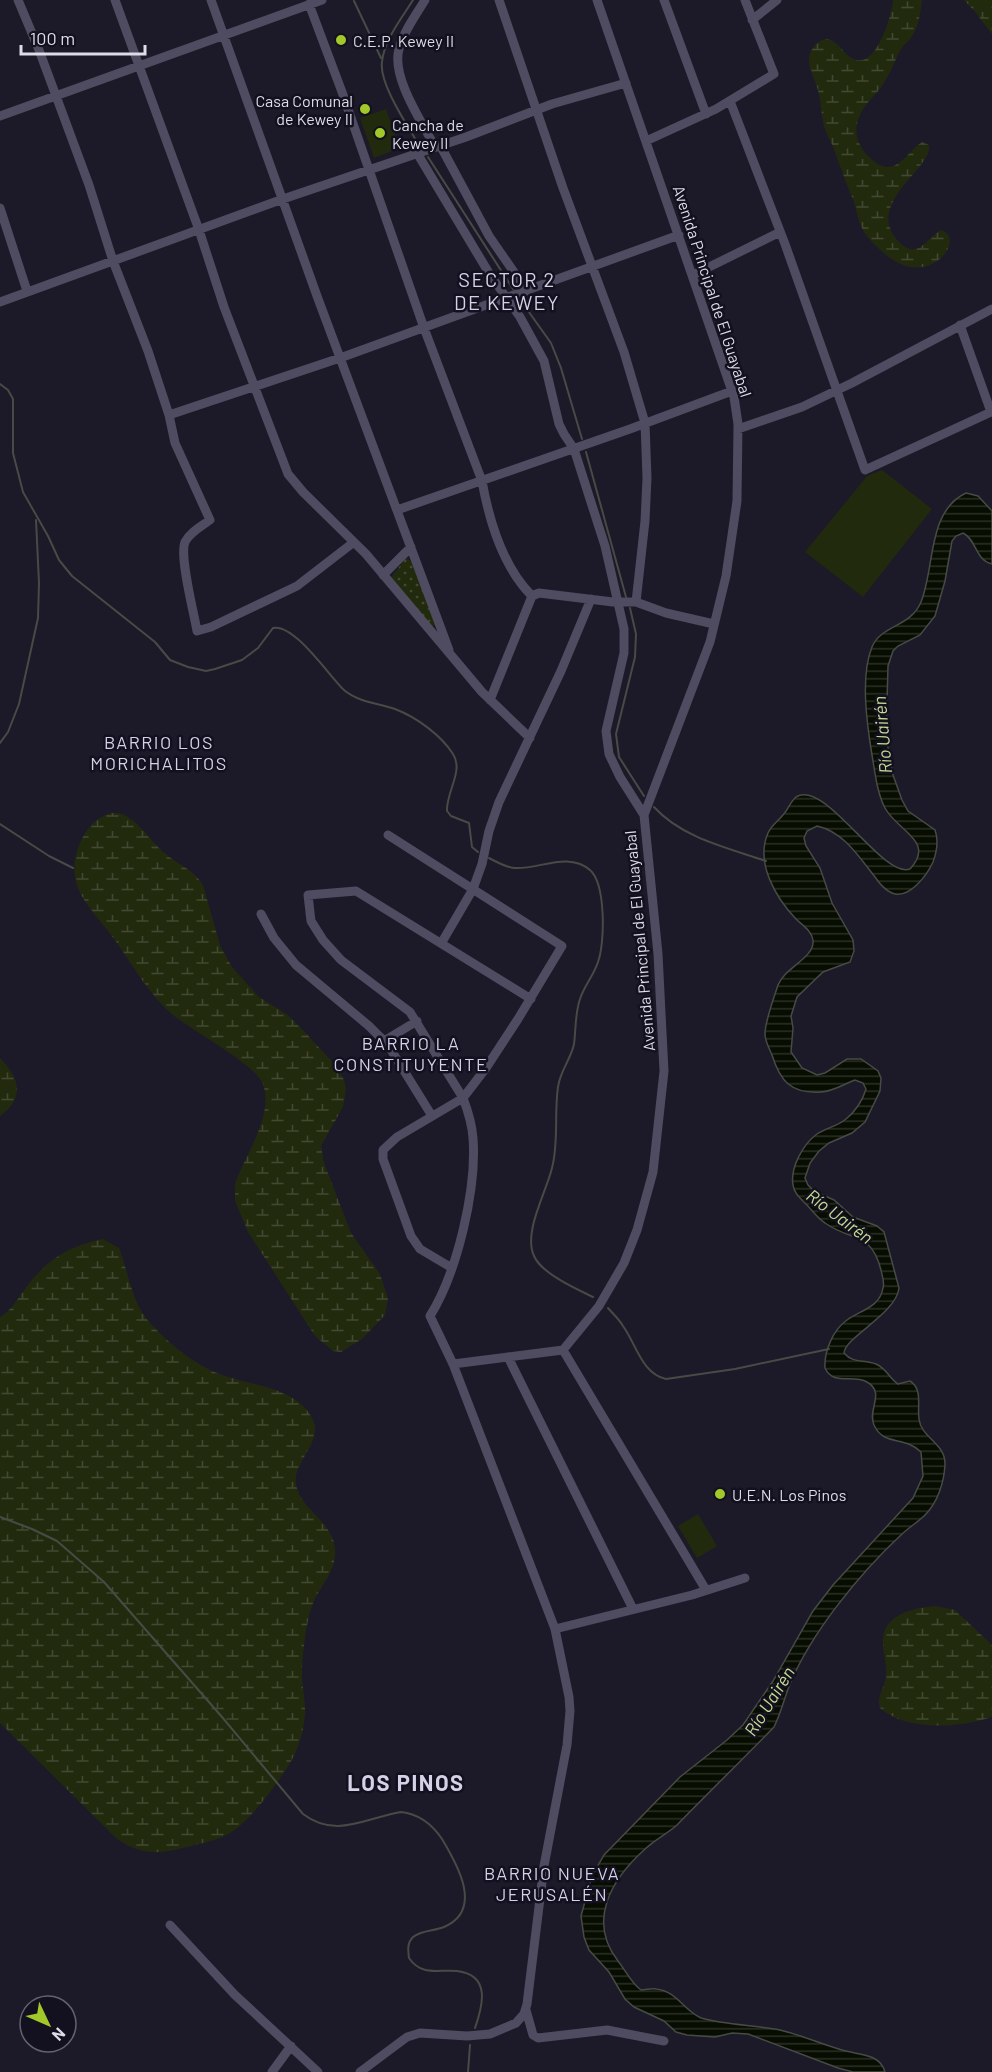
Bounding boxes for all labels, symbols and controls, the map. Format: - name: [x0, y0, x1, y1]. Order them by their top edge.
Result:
- scale bar: [21, 18, 146, 56]
- text: 100 m: [30, 27, 75, 49]
- place label: C.E.P. Kewey II: [353, 31, 454, 50]
- marker: C.E.P. Kewey II: [334, 33, 348, 47]
- place label: Casa Comunal de Kewey II: [255, 91, 353, 128]
- marker: Casa Comunal de Kewey II: [358, 102, 372, 116]
- place label: Cancha de Kewey II: [392, 115, 464, 152]
- marker: Cancha de Kewey II: [373, 126, 387, 140]
- street label: Avenida Principal de El Guayabal: [670, 183, 756, 399]
- district label: SECTOR 2 DE KEWEY: [454, 267, 560, 314]
- water label: Río Uairén: [868, 695, 896, 775]
- district label: BARRIO LOS MORICHALITOS: [90, 731, 228, 774]
- street label: Avenida Principal de El Guayabal: [620, 830, 658, 1052]
- district label: BARRIO LA CONSTITUYENTE: [334, 1032, 488, 1075]
- water label: Río Uairén: [802, 1184, 878, 1248]
- place label: U.E.N. Los Pinos: [732, 1485, 846, 1504]
- marker: U.E.N. Los Pinos: [713, 1487, 727, 1501]
- water label: Río Uairén: [739, 1662, 799, 1740]
- district label: LOS PINOS: [347, 1769, 465, 1795]
- district label: BARRIO NUEVA JERUSALÉN: [484, 1862, 620, 1905]
- north arrow: [18, 1994, 78, 2054]
- text: N: [49, 2024, 70, 2045]

